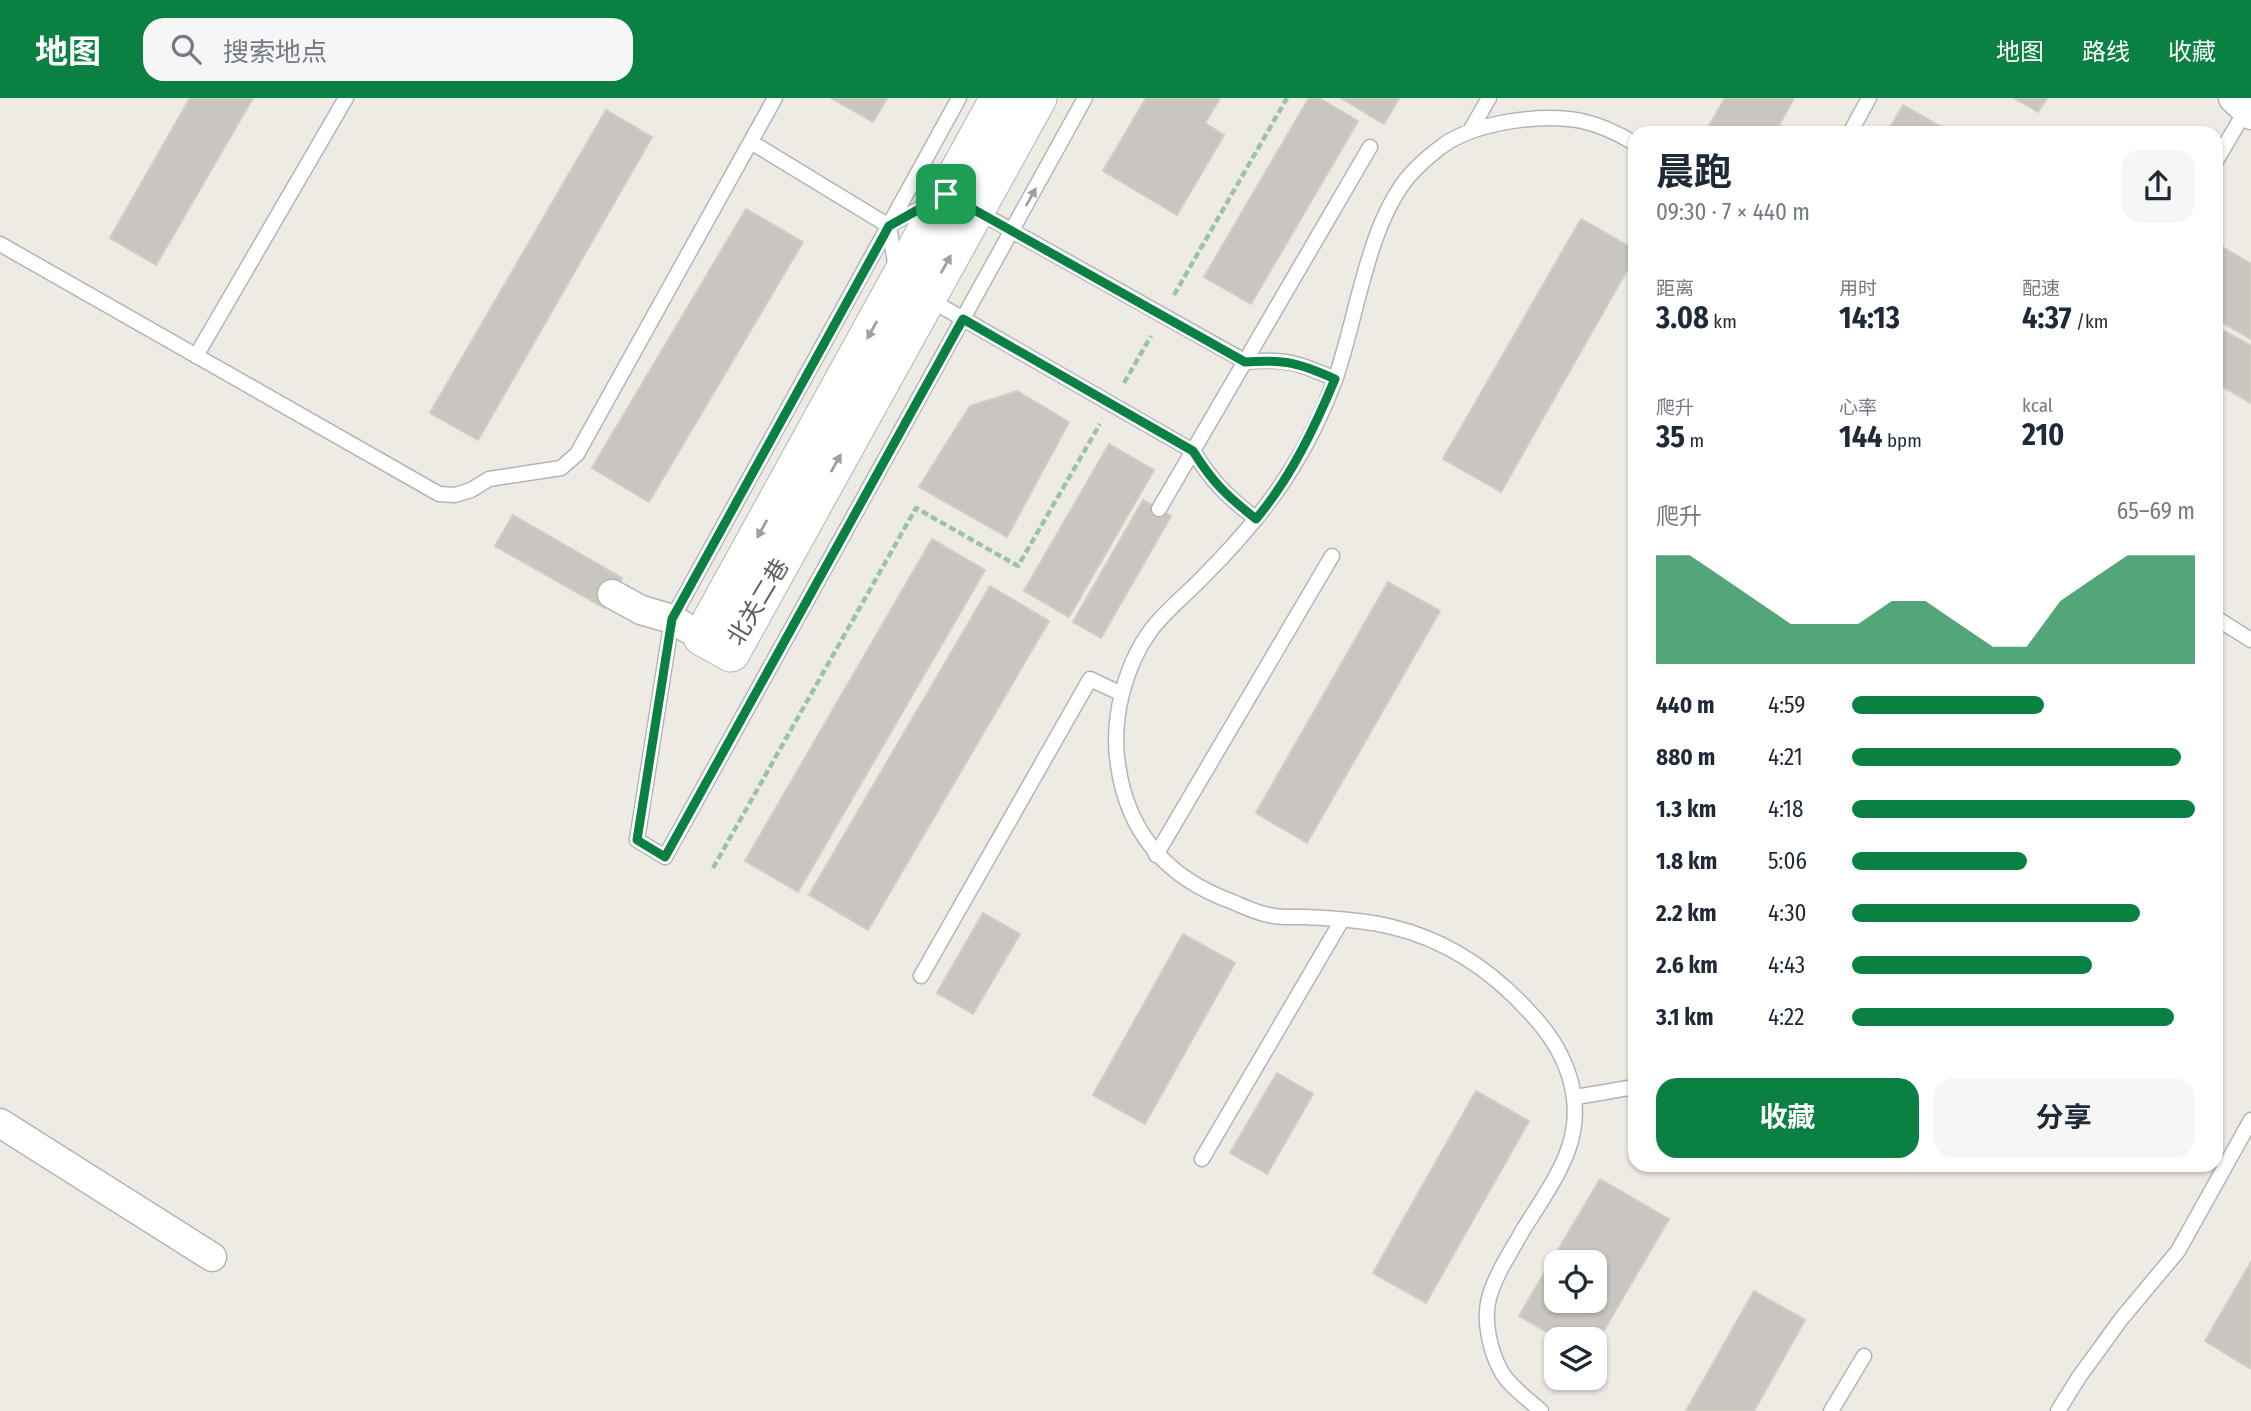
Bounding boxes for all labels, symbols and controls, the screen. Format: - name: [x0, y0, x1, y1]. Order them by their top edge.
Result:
- search box: [143, 18, 633, 81]
- icon: search: [167, 30, 205, 68]
- text: 地图: [35, 32, 101, 72]
- text: 搜索地点: [223, 37, 327, 68]
- text: 地图: [1996, 38, 2044, 66]
- text: 路线: [2082, 38, 2130, 66]
- text: 收藏: [2168, 38, 2216, 66]
- text: 晨跑: [1656, 149, 1732, 195]
- button: share: [2121, 149, 2195, 223]
- pin: [916, 164, 976, 224]
- icon: arrive: [927, 175, 965, 213]
- one-way arrow: [1025, 187, 1037, 207]
- text: 09:30 · 7 × 440 m: [1656, 198, 1810, 226]
- one-way arrow: [940, 254, 952, 273]
- text: 距离: [1656, 277, 1694, 300]
- text: 用时: [1839, 277, 1877, 300]
- text: 配速: [2022, 277, 2060, 300]
- text: 3.08: [1656, 300, 1709, 336]
- text: 14:13: [1839, 300, 1900, 336]
- text: 4:37: [2022, 300, 2072, 336]
- text: km: [1709, 310, 1737, 333]
- text: /km: [2072, 310, 2108, 333]
- one-way arrow: [866, 320, 878, 339]
- text: kcal: [2022, 394, 2053, 417]
- text: 爬升: [1656, 396, 1694, 419]
- text: 心率: [1839, 396, 1877, 419]
- text: 210: [2022, 417, 2064, 453]
- text: 35: [1656, 419, 1685, 455]
- text: 144: [1839, 419, 1883, 455]
- text: m: [1685, 429, 1704, 452]
- text: bpm: [1883, 429, 1922, 452]
- one-way arrow: [830, 453, 842, 473]
- text: 65–69 m: [2117, 497, 2195, 525]
- text: 爬升: [1656, 502, 1702, 530]
- one-way arrow: [756, 519, 768, 538]
- street label: 北关二巷: [721, 554, 795, 650]
- text: 440 m: [1656, 691, 1715, 719]
- text: 4:59: [1768, 691, 1806, 719]
- text: 880 m: [1656, 743, 1715, 771]
- text: 4:21: [1768, 743, 1803, 771]
- text: 1.3 km: [1656, 795, 1716, 823]
- text: 4:18: [1768, 795, 1804, 823]
- text: 1.8 km: [1656, 847, 1717, 875]
- text: 5:06: [1768, 847, 1807, 875]
- text: 2.2 km: [1656, 899, 1717, 927]
- text: 4:30: [1768, 899, 1807, 927]
- text: 2.6 km: [1656, 951, 1718, 979]
- text: 4:43: [1768, 951, 1805, 979]
- text: 3.1 km: [1656, 1003, 1714, 1031]
- text: 4:22: [1768, 1003, 1804, 1031]
- button: 收藏: [1656, 1078, 1919, 1158]
- button: 分享: [1933, 1078, 2195, 1158]
- map controls: [1544, 1250, 1607, 1390]
- button: locate: [1544, 1250, 1607, 1313]
- button: layers: [1544, 1327, 1607, 1390]

